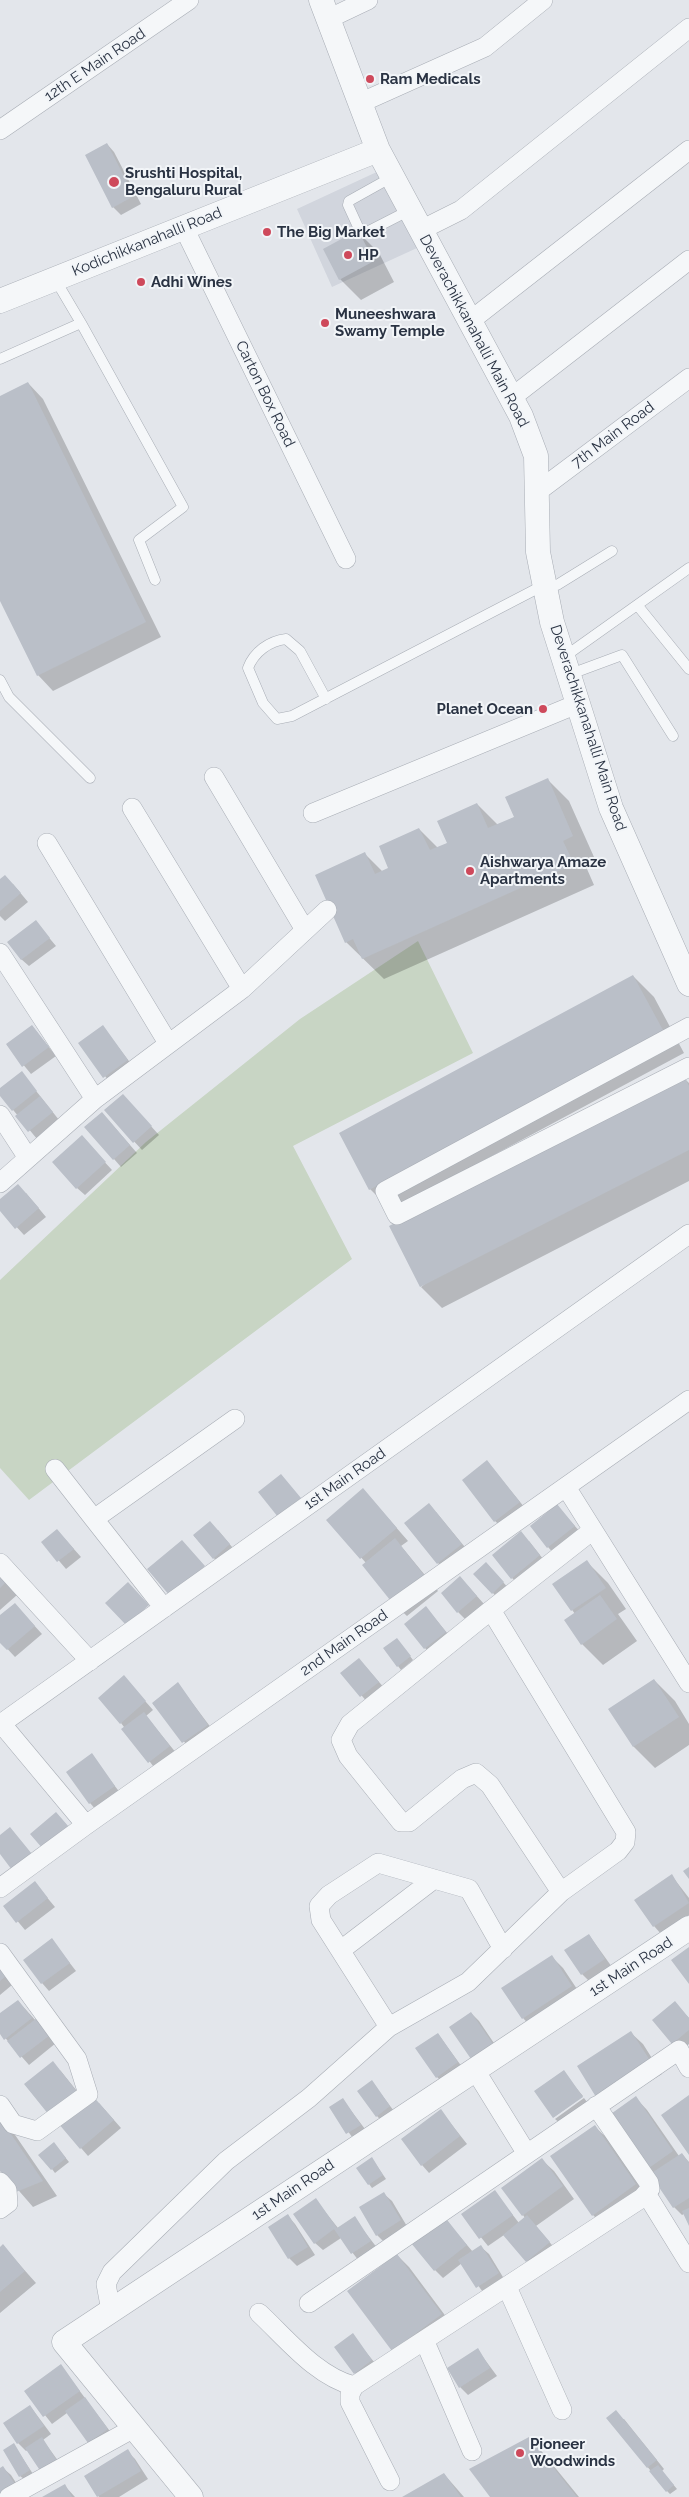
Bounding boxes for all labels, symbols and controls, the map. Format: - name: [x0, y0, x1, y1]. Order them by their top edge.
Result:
- street label: 12th E Main Road: [41, 25, 149, 105]
- place label: Ram Medicals: [380, 70, 481, 88]
- marker: Ram Medicals: [364, 73, 376, 85]
- place label: Srushti Hospital, Bengaluru Rural: [125, 164, 242, 199]
- marker: Srushti Hospital, Bengaluru Rural: [107, 175, 121, 189]
- street label: Kodichikkanahalli Road: [69, 204, 225, 280]
- place label: The Big Market: [277, 223, 385, 241]
- marker: The Big Market: [261, 226, 273, 238]
- street label: Deverachikkanahalli Main Road: [415, 232, 533, 430]
- place label: HP: [358, 246, 379, 264]
- marker: HP: [342, 249, 354, 261]
- place label: Adhi Wines: [151, 273, 232, 291]
- marker: Adhi Wines: [135, 276, 147, 288]
- place label: Muneeshwara Swamy Temple: [335, 305, 445, 340]
- marker: Muneeshwara Swamy Temple: [319, 317, 331, 329]
- street label: Carton Box Road: [231, 338, 299, 450]
- street label: 7th Main Road: [568, 398, 658, 472]
- street label: Deverachikkanahalli Main Road: [546, 623, 630, 833]
- place label: Planet Ocean: [437, 700, 533, 718]
- marker: Planet Ocean: [537, 703, 549, 715]
- place label: Aishwarya Amaze Apartments: [480, 853, 606, 888]
- marker: Aishwarya Amaze Apartments: [464, 865, 476, 877]
- street label: 1st Main Road: [301, 1444, 389, 1514]
- street label: 2nd Main Road: [297, 1606, 391, 1680]
- street label: 1st Main Road: [586, 1933, 676, 2001]
- street label: 1st Main Road: [248, 2156, 338, 2224]
- place label: Pioneer Woodwinds: [530, 2435, 615, 2470]
- marker: Pioneer Woodwinds: [514, 2447, 526, 2459]

